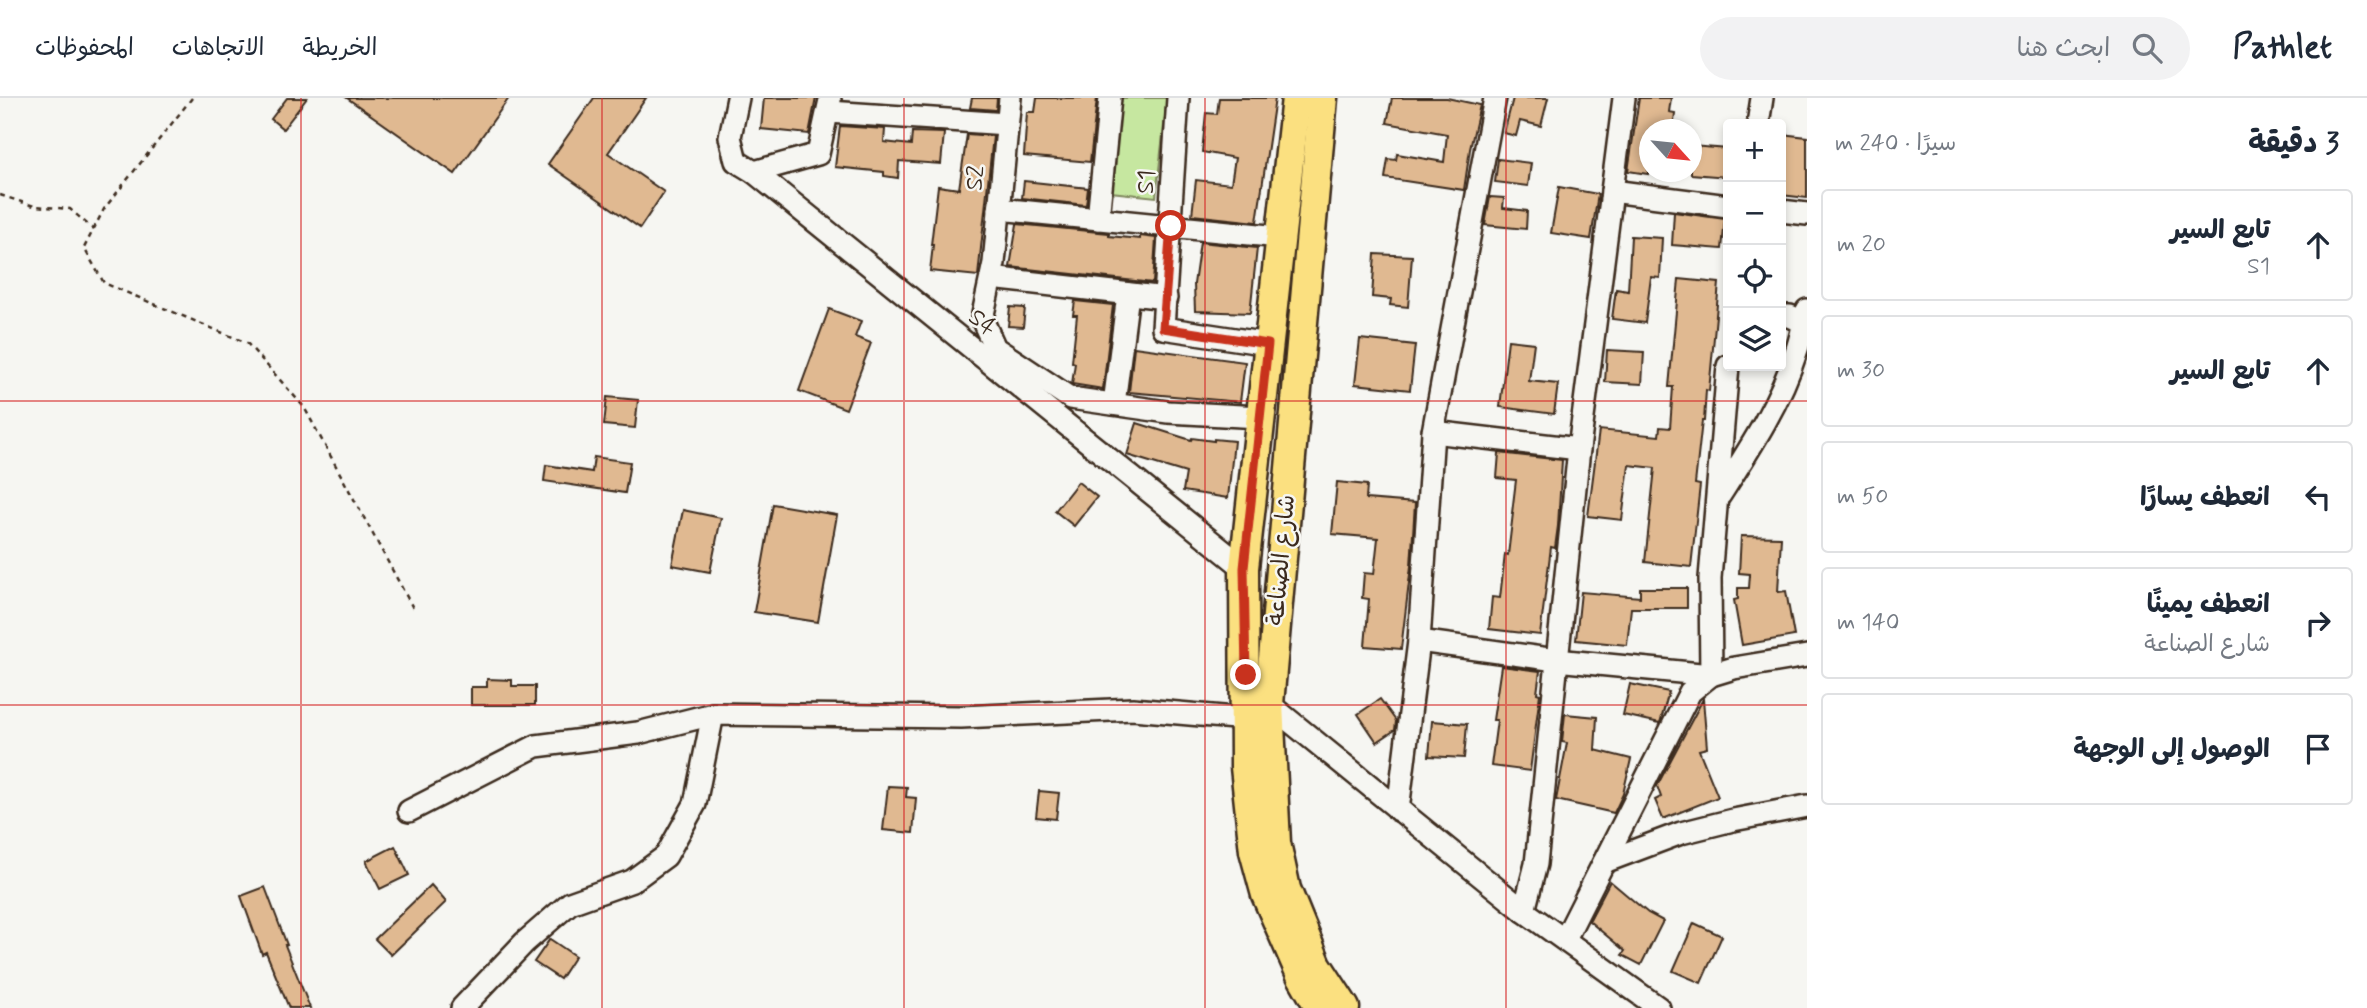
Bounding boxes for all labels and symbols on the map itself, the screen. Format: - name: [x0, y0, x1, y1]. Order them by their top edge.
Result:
- north arrow: [1639, 119, 1702, 182]
- street label: S2: [959, 164, 993, 192]
- street label: S1: [1131, 169, 1163, 195]
- route start: [1155, 210, 1186, 241]
- street label: S4: [962, 302, 1002, 344]
- street label: شارع الصناعة: [1261, 493, 1303, 627]
- route end: [1230, 659, 1261, 690]

